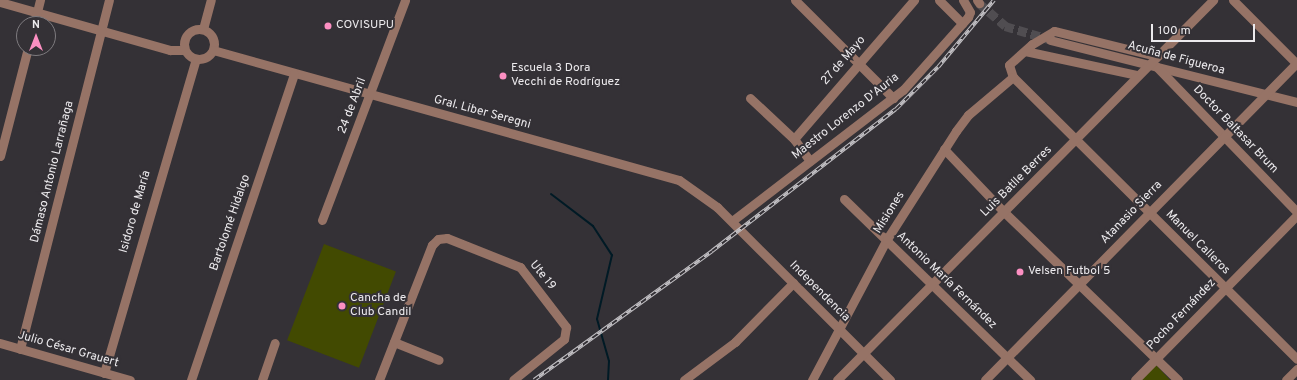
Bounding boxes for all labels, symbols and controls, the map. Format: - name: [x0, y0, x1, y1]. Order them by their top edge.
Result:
- north arrow: [16, 16, 56, 56]
- scale bar: [1153, 16, 1257, 42]
- text: N: [32, 18, 40, 32]
- place label: COVISUPU: [336, 19, 394, 33]
- marker: COVISUPU: [323, 21, 333, 31]
- text: 100 m: [1158, 23, 1191, 39]
- street label: 27 de Mayo: [819, 33, 869, 89]
- street label: Acuña de Figueroa: [1126, 39, 1226, 79]
- place label: Escuela 3 Dora Vecchi de Rodríguez: [511, 62, 620, 90]
- marker: Escuela 3 Dora Vecchi de Rodríguez: [498, 71, 508, 81]
- street label: Maestro Lorenzo D'Auria: [790, 71, 902, 163]
- street label: 24 de Abril: [336, 76, 370, 136]
- street label: Doctor Baltasar Brum: [1189, 83, 1281, 177]
- street label: Gral. Liber Seregni: [432, 93, 532, 133]
- street label: Dámaso Antonio Larrañaga: [28, 99, 78, 245]
- street label: Luis Batlle Berres: [979, 144, 1055, 220]
- street label: Isidoro de María: [117, 169, 155, 255]
- street label: Bartolomé Hidalgo: [208, 173, 254, 273]
- street label: Atanasio Sierra: [1098, 178, 1166, 248]
- street label: Misiones: [871, 189, 909, 237]
- street label: Manuel Calleros: [1162, 208, 1232, 278]
- street label: Antonio María Fernández: [893, 229, 999, 333]
- street label: Ute 19: [526, 258, 558, 294]
- street label: Independencia: [786, 259, 852, 325]
- place label: Velsen Futbol 5: [1028, 265, 1110, 279]
- marker: Velsen Futbol 5: [1015, 267, 1025, 277]
- street label: Pocho Fernández: [1145, 277, 1219, 353]
- place label: Cancha de Club Candil: [350, 292, 411, 320]
- marker: Cancha de Club Candil: [337, 301, 347, 311]
- street label: Julio César Grauert: [16, 329, 120, 371]

